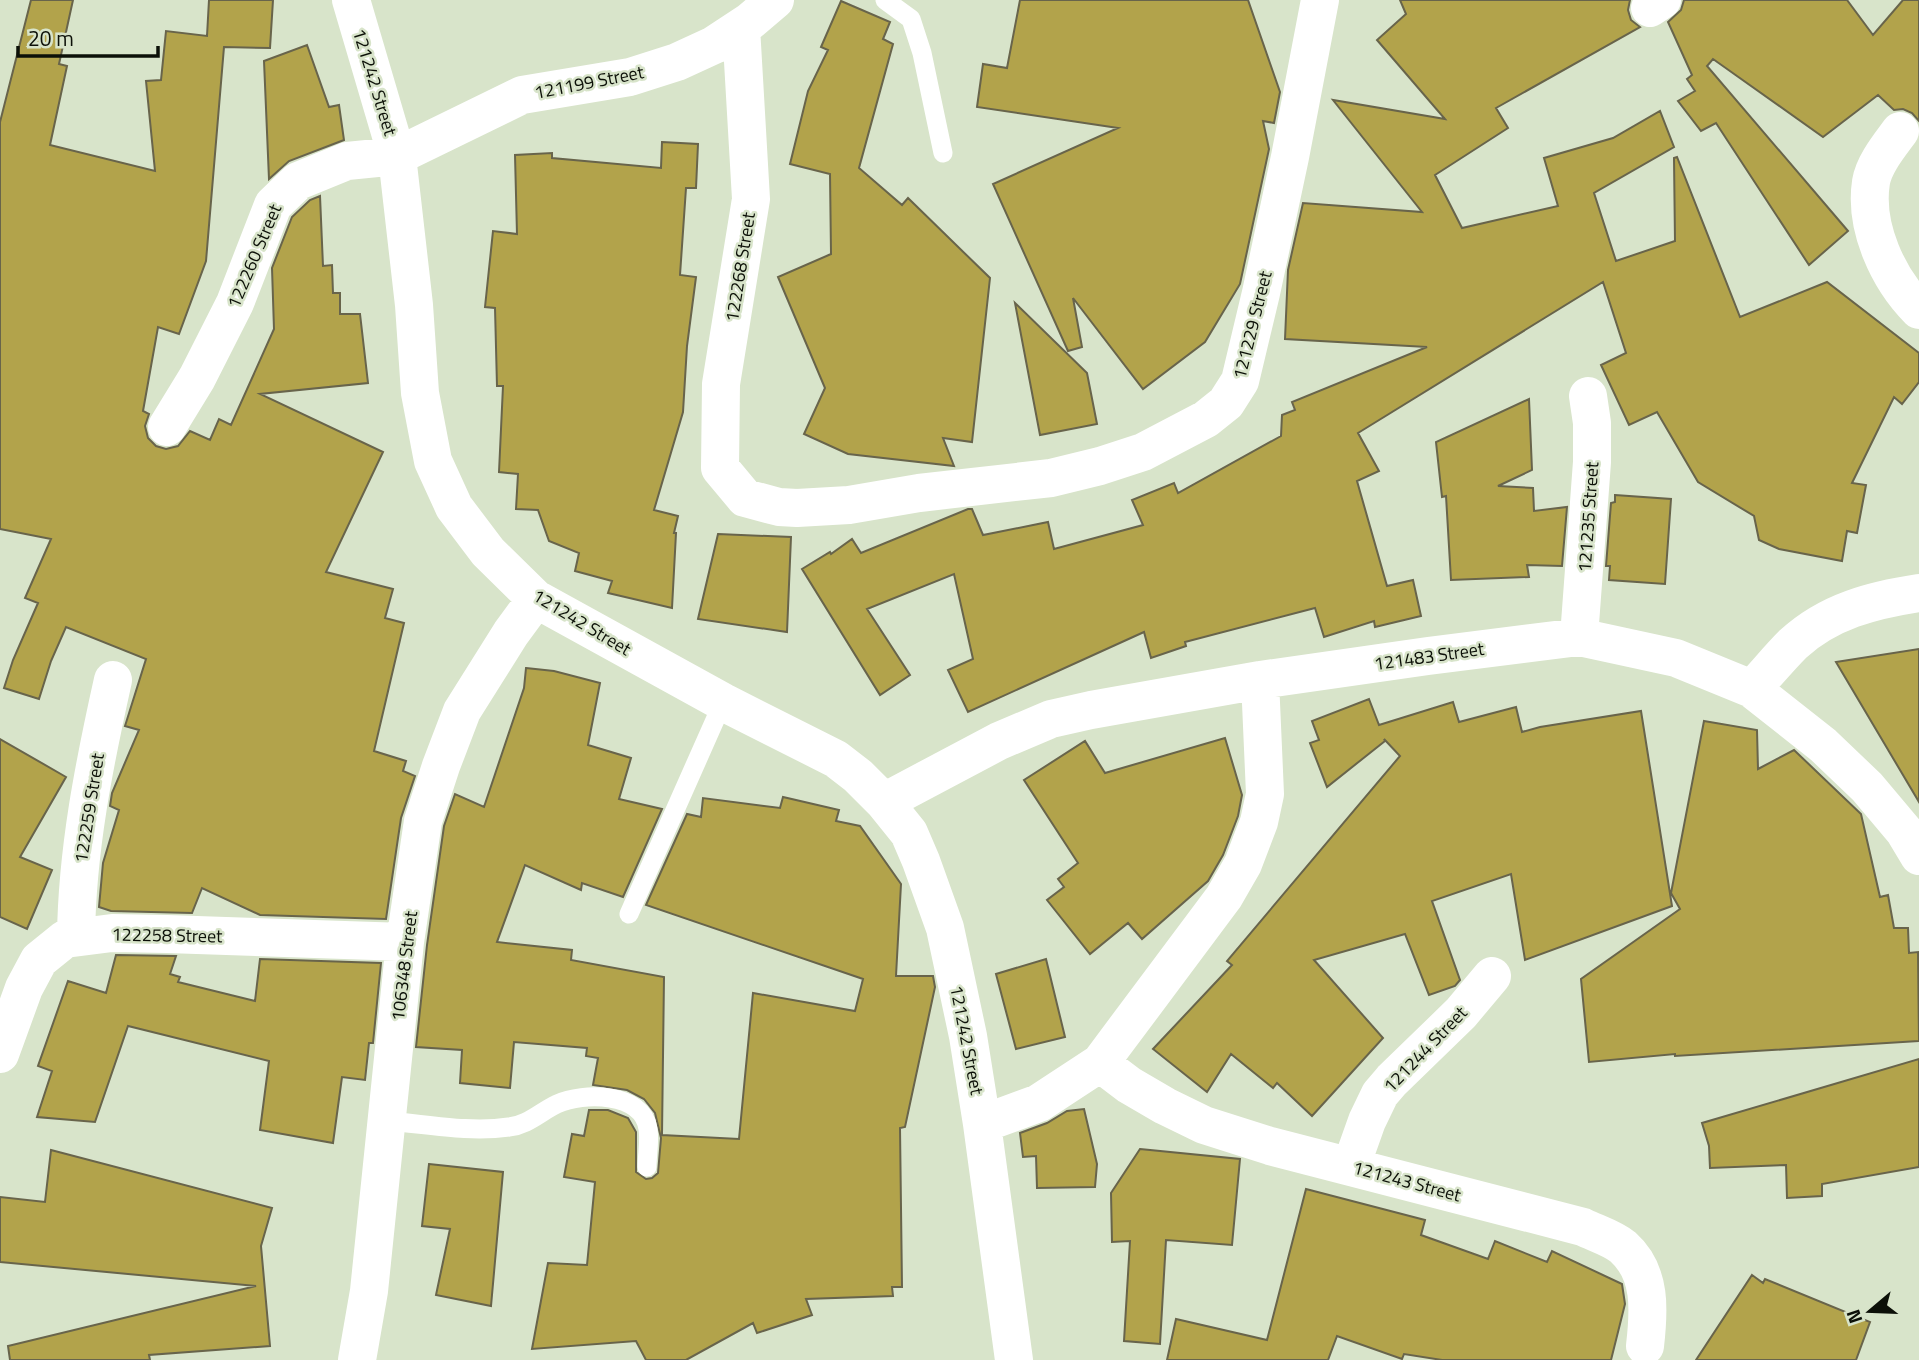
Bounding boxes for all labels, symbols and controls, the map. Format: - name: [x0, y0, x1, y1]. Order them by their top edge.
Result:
- scale bar: [18, 14, 158, 58]
- text: 20 m: [28, 22, 74, 54]
- street label: 121242 Street: [346, 25, 404, 140]
- street label: 121199 Street: [532, 58, 647, 106]
- street label: 122260 Street: [220, 199, 288, 312]
- street label: 122268 Street: [718, 209, 762, 324]
- street label: 121229 Street: [1225, 267, 1279, 382]
- street label: 121235 Street: [1571, 460, 1605, 573]
- street label: 121242 Street: [528, 582, 637, 662]
- street label: 121483 Street: [1372, 635, 1486, 677]
- street label: 122259 Street: [67, 750, 111, 865]
- street label: 106348 Street: [384, 909, 424, 1023]
- street label: 122258 Street: [111, 921, 223, 949]
- street label: 121242 Street: [943, 983, 991, 1098]
- street label: 121244 Street: [1377, 999, 1474, 1098]
- street label: 121243 Street: [1350, 1154, 1465, 1209]
- north arrow: [1835, 1276, 1905, 1346]
- text: N: [1838, 1306, 1869, 1328]

